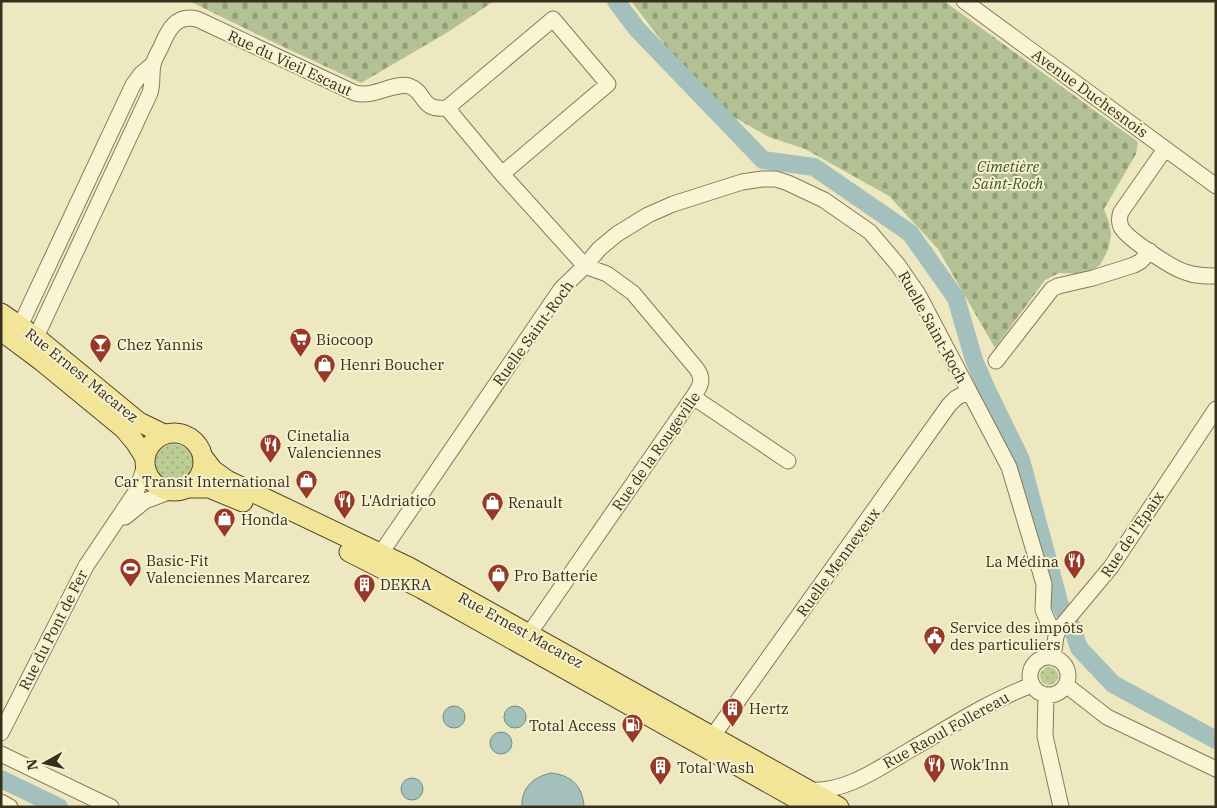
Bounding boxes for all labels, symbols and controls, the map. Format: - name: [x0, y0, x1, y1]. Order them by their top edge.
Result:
- street label: Rue du Vieil Escaut: [225, 26, 355, 100]
- street label: Avenue Duchesnois: [1028, 45, 1152, 141]
- park label: Cimetière Saint-Roch: [972, 157, 1044, 193]
- street label: Ruelle Saint-Roch: [894, 267, 972, 387]
- street label: Ruelle Saint-Roch: [488, 277, 578, 389]
- street label: Rue Ernest Macarez: [22, 324, 142, 426]
- supermarket icon: Biocoop: [288, 327, 312, 358]
- place label: Biocoop: [316, 330, 373, 349]
- bar icon: Chez Yannis: [89, 332, 113, 363]
- place label: Chez Yannis: [117, 335, 203, 354]
- shop icon: Henri Boucher: [312, 352, 336, 383]
- place label: Henri Boucher: [340, 355, 444, 374]
- street label: Rue de la Rougeville: [608, 388, 704, 514]
- place label: Cinetalia Valenciennes: [287, 426, 381, 462]
- restaurant icon: Cinetalia Valenciennes: [259, 432, 283, 463]
- shop icon: Car Transit International: [294, 469, 318, 500]
- place label: Car Transit International: [114, 472, 290, 491]
- street label: Rue de l'Epaix: [1096, 487, 1168, 581]
- restaurant icon: L'Adriatico: [333, 488, 357, 519]
- shop icon: Renault: [480, 490, 504, 521]
- place label: L'Adriatico: [361, 491, 436, 510]
- place label: Renault: [508, 493, 563, 512]
- street label: Ruelle Menneveux: [792, 504, 884, 620]
- shop icon: Honda: [213, 507, 237, 538]
- place label: Honda: [241, 510, 288, 529]
- restaurant icon: La Médina: [1063, 549, 1087, 580]
- place label: Basic-Fit Valenciennes Marcarez: [146, 551, 310, 587]
- place label: La Médina: [986, 552, 1059, 571]
- sports icon: Basic-Fit Valenciennes Marcarez: [118, 557, 142, 588]
- shop icon: Pro Batterie: [486, 563, 510, 594]
- street label: Rue du Pont de Fer: [14, 566, 92, 693]
- place label: Pro Batterie: [514, 566, 598, 585]
- building icon: DEKRA: [352, 572, 376, 603]
- place label: DEKRA: [380, 575, 432, 594]
- street label: Rue Ernest Macarez: [455, 588, 587, 672]
- place label: Service des impôts des particuliers: [950, 618, 1083, 654]
- public building icon: Service des impôts des particuliers: [922, 624, 946, 655]
- street label: Rue Raoul Follereau: [880, 687, 1012, 773]
- building icon: Hertz: [721, 696, 745, 727]
- place label: Hertz: [749, 699, 789, 718]
- fuel station icon: Total Access: [620, 713, 644, 744]
- place label: Total Access: [529, 716, 616, 735]
- north arrow: [20, 738, 70, 788]
- restaurant icon: Wok'Inn: [922, 752, 946, 783]
- building icon: Total Wash: [649, 755, 673, 786]
- place label: Wok'Inn: [950, 755, 1009, 774]
- text: N: [22, 758, 42, 772]
- place label: Total Wash: [677, 758, 755, 777]

